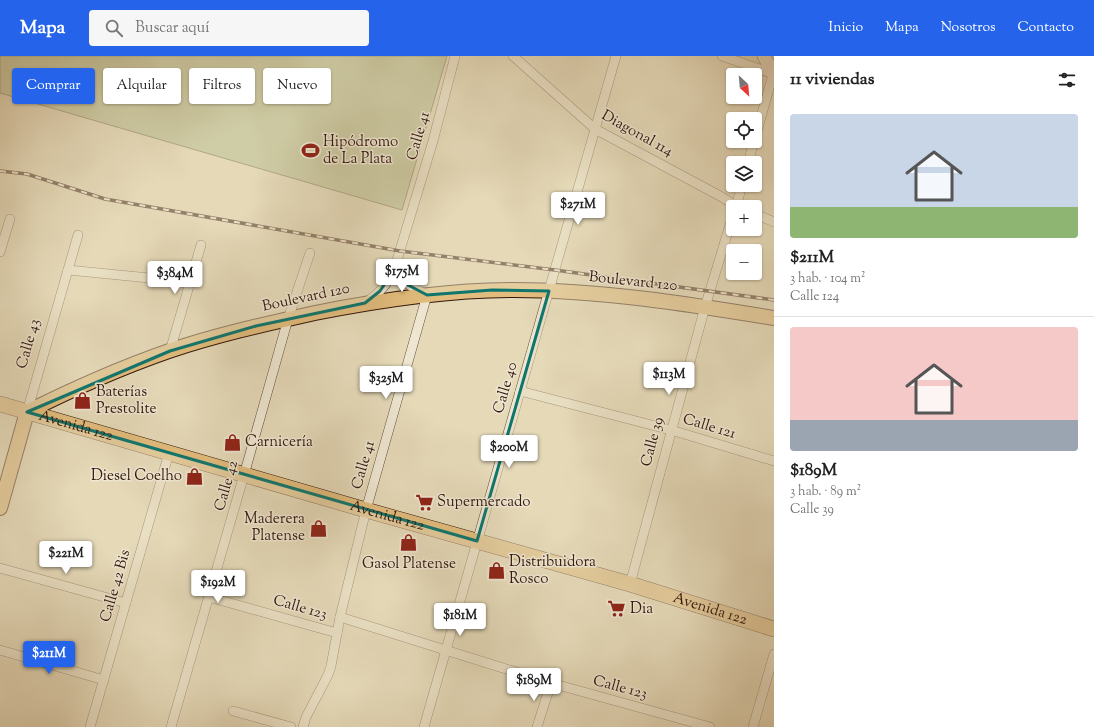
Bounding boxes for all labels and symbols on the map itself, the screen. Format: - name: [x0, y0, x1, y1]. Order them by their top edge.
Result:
- north arrow: [726, 68, 762, 104]
- street label: Diagonal 114: [597, 106, 677, 163]
- street label: Calle 41: [402, 109, 436, 163]
- place label: Hipódromo de La Plata: [323, 132, 398, 170]
- sports icon: Hipódromo de La Plata: [300, 141, 320, 161]
- pin: $271M: [550, 192, 606, 226]
- pin: $175M: [374, 259, 430, 293]
- pin: $384M: [147, 261, 203, 295]
- street label: Boulevard 120: [588, 267, 678, 297]
- street label: Boulevard 120: [260, 278, 352, 318]
- street label: Calle 43: [12, 317, 46, 371]
- street label: Calle 40: [489, 360, 523, 416]
- pin: $113M: [641, 362, 697, 396]
- pin: $325M: [358, 366, 414, 400]
- place label: Baterías Prestolite: [96, 382, 157, 420]
- shop icon: Baterías Prestolite: [73, 391, 93, 411]
- street label: Avenida 122: [36, 405, 116, 447]
- street label: Calle 121: [680, 409, 738, 445]
- street label: Calle 39: [636, 415, 670, 469]
- shop icon: Carnicería: [222, 432, 242, 452]
- place label: Carnicería: [245, 432, 313, 453]
- pin: $200M: [481, 435, 537, 469]
- street label: Calle 41: [347, 438, 381, 492]
- street label: Calle 42: [210, 458, 244, 514]
- place label: Diesel Coelho: [91, 466, 182, 487]
- shop icon: Diesel Coelho: [185, 466, 205, 486]
- supermarket icon: Supermercado: [414, 492, 434, 512]
- place label: Supermercado: [437, 492, 530, 513]
- street label: Avenida 122: [347, 495, 427, 536]
- place label: Maderera Platense: [244, 509, 305, 547]
- shop icon: Maderera Platense: [308, 518, 328, 538]
- shop icon: Gasol Platense: [399, 533, 419, 553]
- pin: $221M: [38, 541, 94, 575]
- street label: Calle 42 Bis: [96, 547, 136, 625]
- place label: Distribuidora Rosco: [509, 552, 596, 590]
- place label: Gasol Platense: [362, 554, 456, 575]
- shop icon: Distribuidora Rosco: [486, 561, 506, 581]
- pin: $192M: [190, 570, 246, 604]
- street label: Avenida 122: [670, 588, 750, 630]
- street label: Calle 123: [270, 590, 330, 626]
- supermarket icon: Dia: [607, 599, 627, 619]
- place label: Dia: [630, 599, 653, 620]
- pin: $181M: [432, 603, 488, 637]
- pin: $211M: [21, 641, 77, 675]
- pin: $189M: [506, 668, 562, 702]
- street label: Calle 123: [591, 671, 649, 705]

